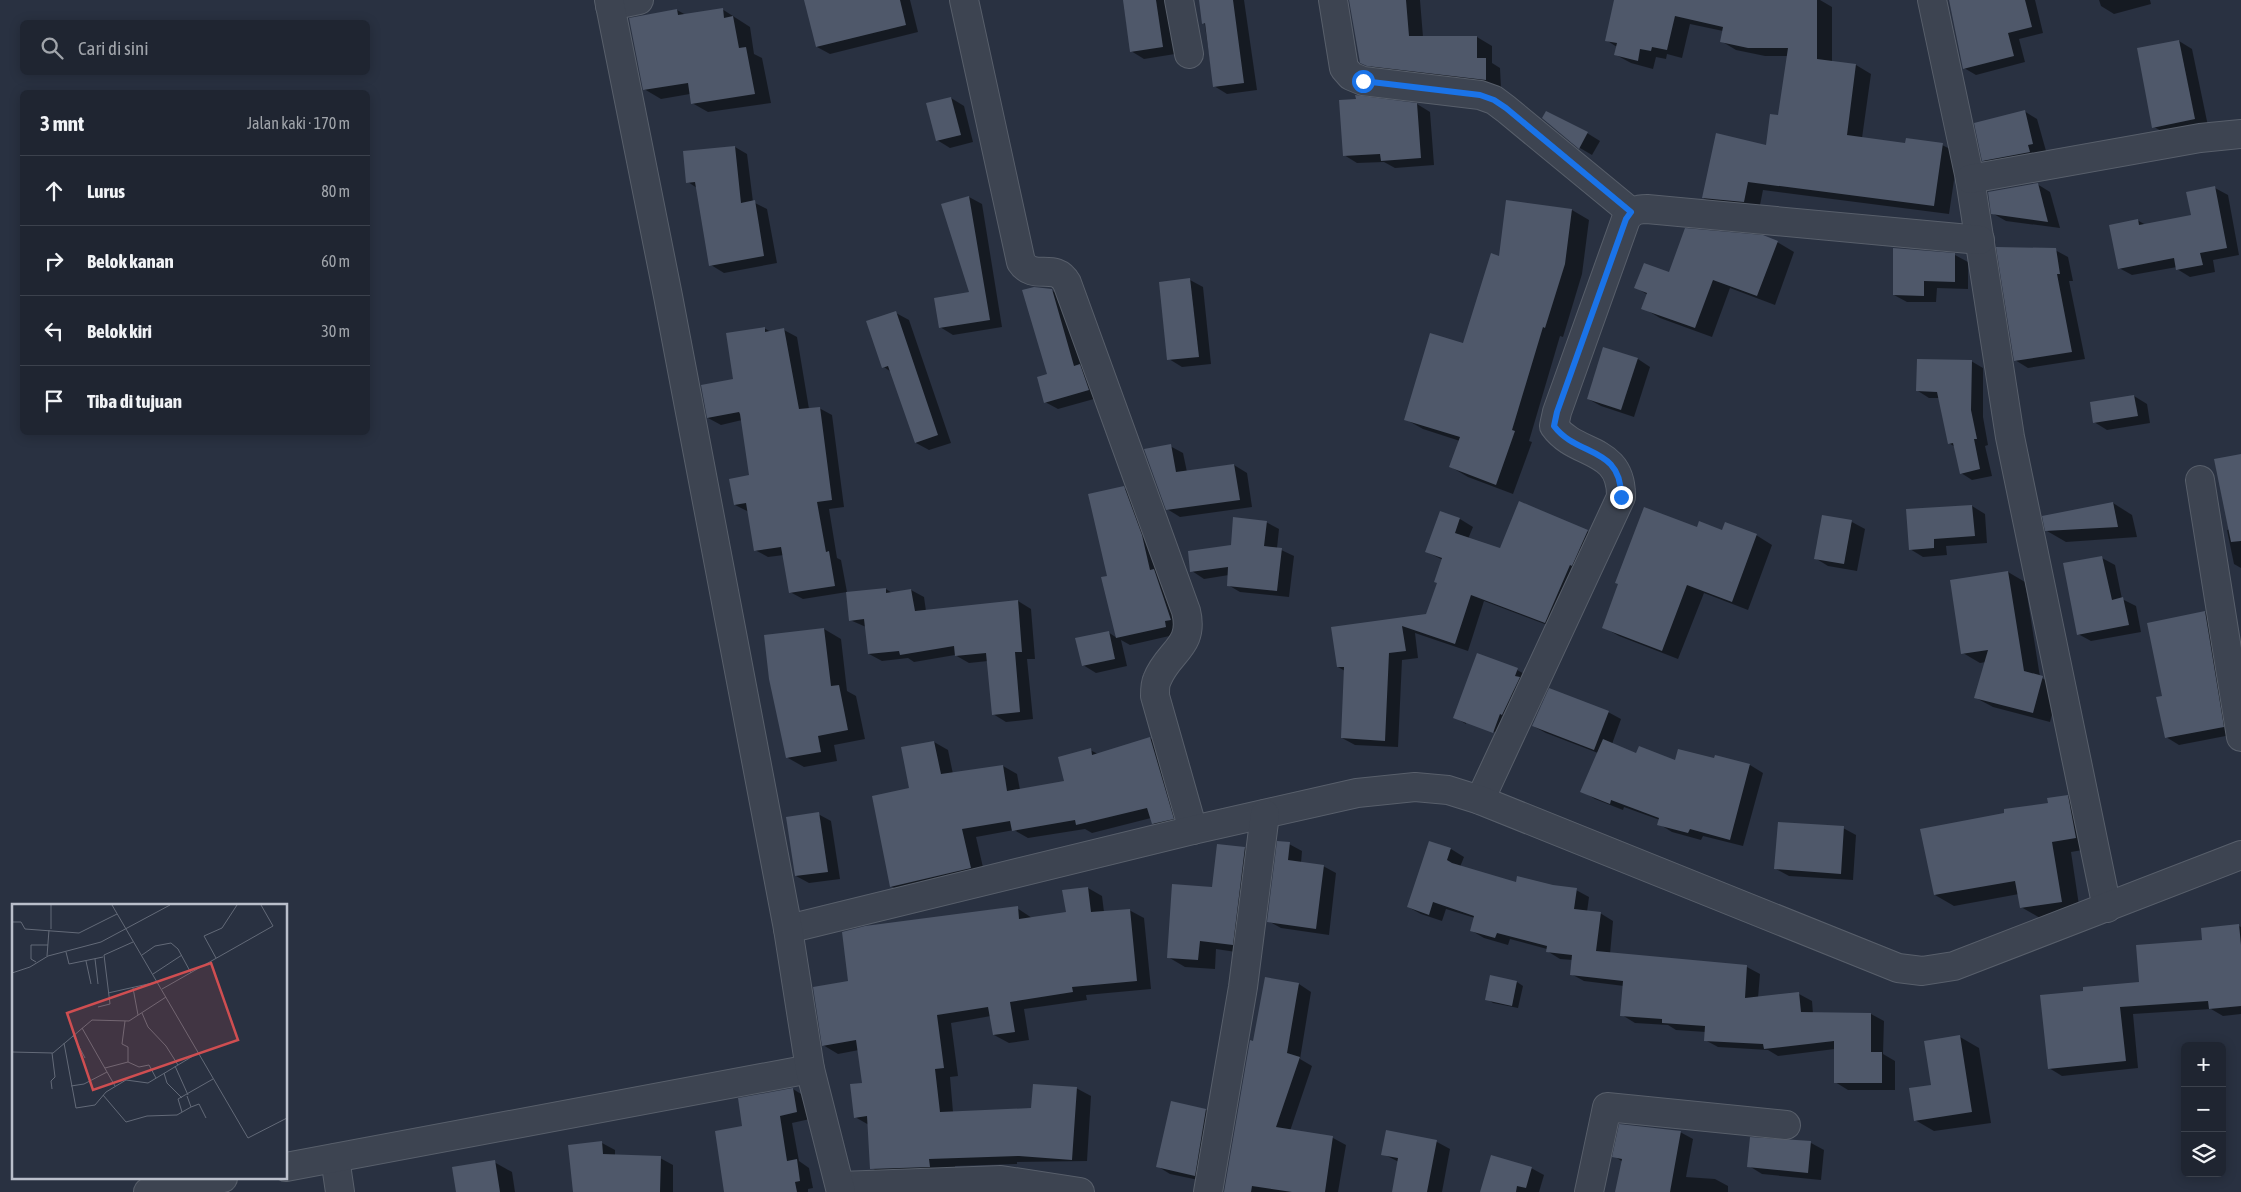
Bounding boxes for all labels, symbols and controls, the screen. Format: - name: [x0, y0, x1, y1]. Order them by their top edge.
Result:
- search box: [20, 20, 370, 75]
- icon: search: [38, 34, 66, 62]
- text: Cari di sini: [78, 37, 149, 59]
- route start: [1352, 70, 1375, 93]
- text: 3 mnt: [40, 111, 84, 135]
- text: Jalan kaki · 170 m: [247, 114, 350, 132]
- icon: ahead: [40, 177, 68, 205]
- text: Lurus: [87, 180, 125, 202]
- text: 80 m: [321, 182, 350, 200]
- icon: right: [40, 247, 68, 275]
- text: Belok kanan: [87, 250, 174, 272]
- text: 60 m: [321, 252, 350, 270]
- icon: left: [40, 317, 68, 345]
- text: Belok kiri: [87, 320, 152, 342]
- text: 30 m: [321, 322, 350, 340]
- icon: arrive: [40, 387, 68, 415]
- text: Tiba di tujuan: [87, 390, 182, 412]
- route end: [1610, 486, 1633, 509]
- inset map: [12, 904, 288, 1180]
- map controls: [2181, 1042, 2226, 1177]
- button: +: [2181, 1042, 2226, 1087]
- button: −: [2181, 1087, 2226, 1132]
- button: layers: [2181, 1132, 2226, 1177]

